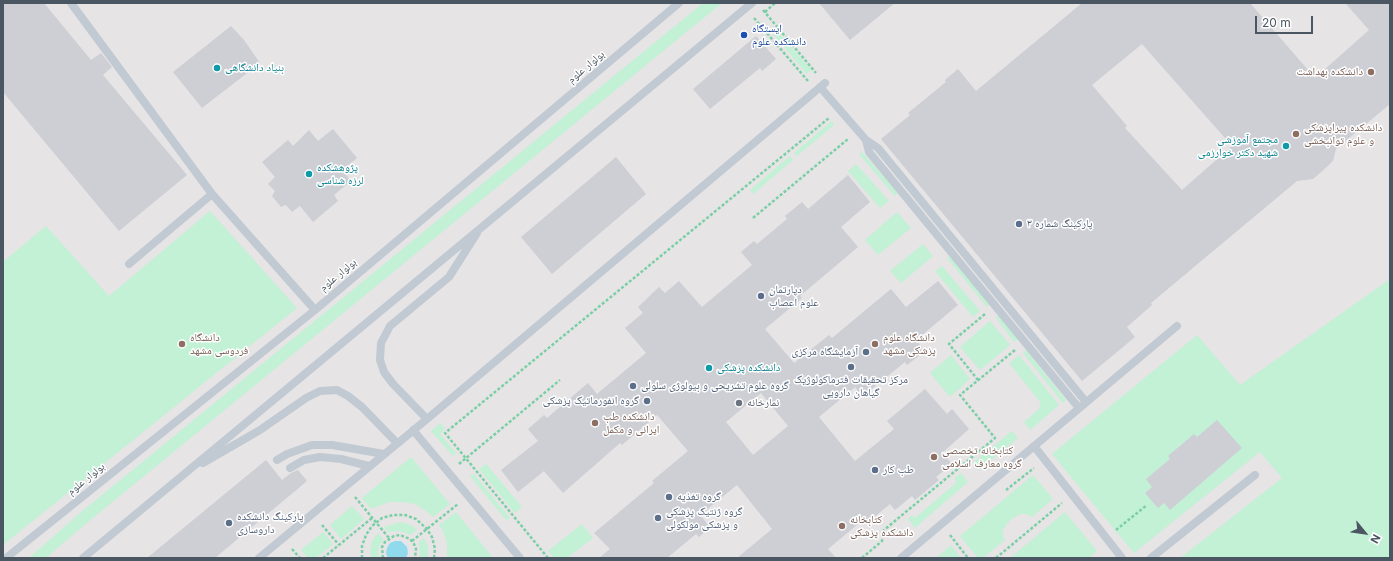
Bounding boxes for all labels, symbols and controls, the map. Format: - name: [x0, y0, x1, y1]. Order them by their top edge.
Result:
- scale bar: [1257, 8, 1315, 34]
- text: 20 m: [1262, 15, 1291, 30]
- place label: ایستگاه دانشکده علوم: [752, 22, 806, 48]
- marker: ایستگاه دانشکده علوم: [739, 30, 749, 40]
- street label: بولوار علوم: [565, 48, 607, 86]
- place label: بنیاد دانشگاهی: [225, 61, 284, 75]
- marker: بنیاد دانشگاهی: [212, 63, 222, 73]
- place label: دانشکده بهداشت: [1296, 65, 1363, 79]
- marker: دانشکده بهداشت: [1366, 67, 1376, 77]
- place label: دانشکده پیراپزشکی و علوم توانبخشی: [1304, 121, 1382, 147]
- marker: دانشکده پیراپزشکی و علوم توانبخشی: [1291, 129, 1301, 139]
- place label: مجتمع آموزشی شهید دکتر خوارزمی: [1198, 133, 1278, 159]
- marker: مجتمع آموزشی شهید دکتر خوارزمی: [1281, 141, 1291, 151]
- place label: پژوهشکده لرزه شناسی: [317, 161, 364, 187]
- marker: پژوهشکده لرزه شناسی: [304, 169, 314, 179]
- place label: پارکینگ شماره ۳: [1027, 217, 1092, 231]
- marker: پارکینگ شماره ۳: [1014, 219, 1024, 229]
- street label: بولوار علوم: [317, 256, 359, 294]
- place label: دپارتمان علوم اعصاب: [769, 283, 819, 309]
- marker: دپارتمان علوم اعصاب: [756, 291, 766, 301]
- place label: دانشگاه فردوسی مشهد: [190, 331, 248, 357]
- place label: دانشگاه علوم پزشکی مشهد: [883, 331, 936, 357]
- marker: دانشگاه فردوسی مشهد: [177, 339, 187, 349]
- marker: دانشگاه علوم پزشکی مشهد: [870, 339, 880, 349]
- place label: آزمایشگاه مرکزی: [792, 345, 858, 359]
- marker: آزمایشگاه مرکزی: [861, 347, 871, 357]
- place label: دانشکده پزشکی: [717, 361, 780, 375]
- marker: مرکز تحقیقات فترماکولوژیک گیاهان دارویی: [846, 362, 856, 372]
- marker: دانشکده پزشکی: [704, 363, 714, 373]
- place label: مرکز تحقیقات فترماکولوژیک گیاهان دارویی: [794, 373, 908, 399]
- place label: گروه علوم تشریحی و بیولوژی سلولی: [641, 379, 789, 393]
- marker: گروه علوم تشریحی و بیولوژی سلولی: [628, 381, 638, 391]
- place label: گروه انفورماتیک پزشکی: [543, 394, 639, 408]
- marker: گروه انفورماتیک پزشکی: [642, 396, 652, 406]
- place label: نمارخانه: [747, 396, 779, 410]
- marker: نمارخانه: [734, 398, 744, 408]
- place label: دانشکده طب ایرانی و مکمل: [603, 410, 659, 436]
- marker: دانشکده طب ایرانی و مکمل: [590, 418, 600, 428]
- place label: کتابخانه تخصصی گروه معارف اسلامی: [942, 444, 1022, 470]
- marker: کتابخانه تخصصی گروه معارف اسلامی: [929, 452, 939, 462]
- street label: بولوار علوم: [65, 460, 107, 498]
- place label: طب کار: [883, 463, 914, 477]
- marker: طب کار: [870, 465, 880, 475]
- place label: گروه تغذیه: [677, 490, 721, 504]
- marker: گروه تغذیه: [664, 492, 674, 502]
- place label: گروه ژنتیک پزشکی و پزشکی مولکولی: [666, 505, 743, 531]
- place label: پارکینگ دانشکده داروسازی: [237, 510, 303, 536]
- marker: گروه ژنتیک پزشکی و پزشکی مولکولی: [653, 513, 663, 523]
- place label: کتابخانه دانشکده پزشکی: [850, 513, 913, 539]
- north arrow: [1345, 513, 1385, 553]
- marker: پارکینگ دانشکده داروسازی: [224, 518, 234, 528]
- marker: کتابخانه دانشکده پزشکی: [837, 521, 847, 531]
- text: N: [1367, 532, 1384, 546]

